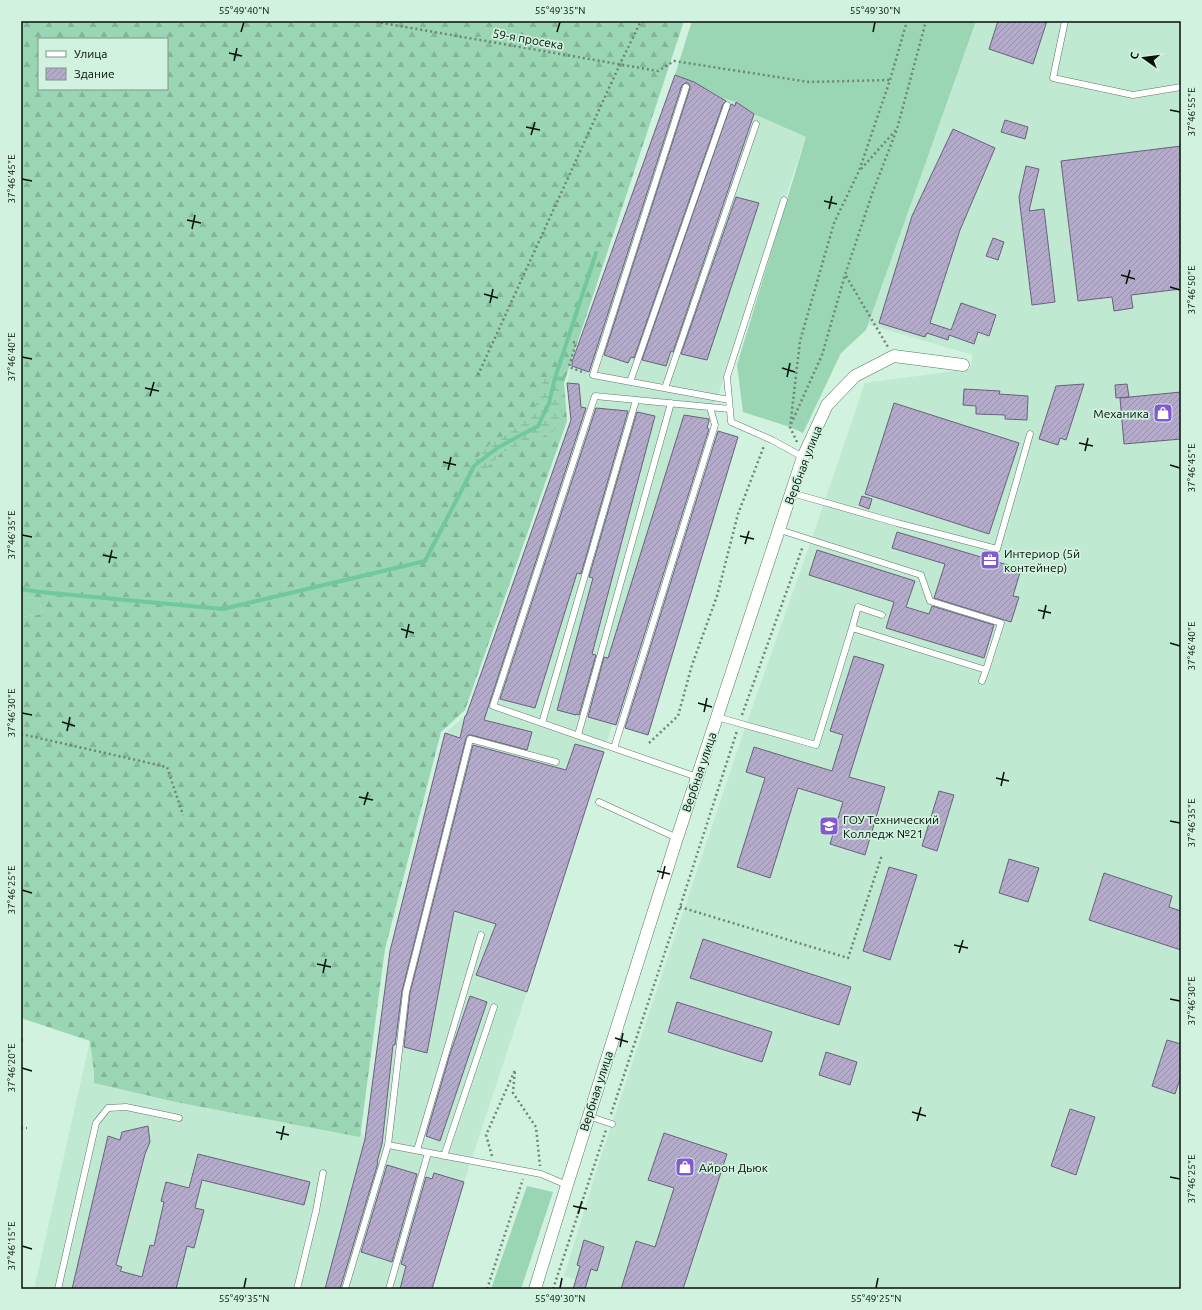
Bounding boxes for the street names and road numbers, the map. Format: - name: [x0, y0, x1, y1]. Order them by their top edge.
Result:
- street label: 59-я просека: [492, 26, 564, 52]
- street label: Вербная улица: [782, 424, 824, 506]
- street label: Вербная улица: [679, 730, 719, 814]
- street label: Вербная улица: [577, 1049, 615, 1133]

